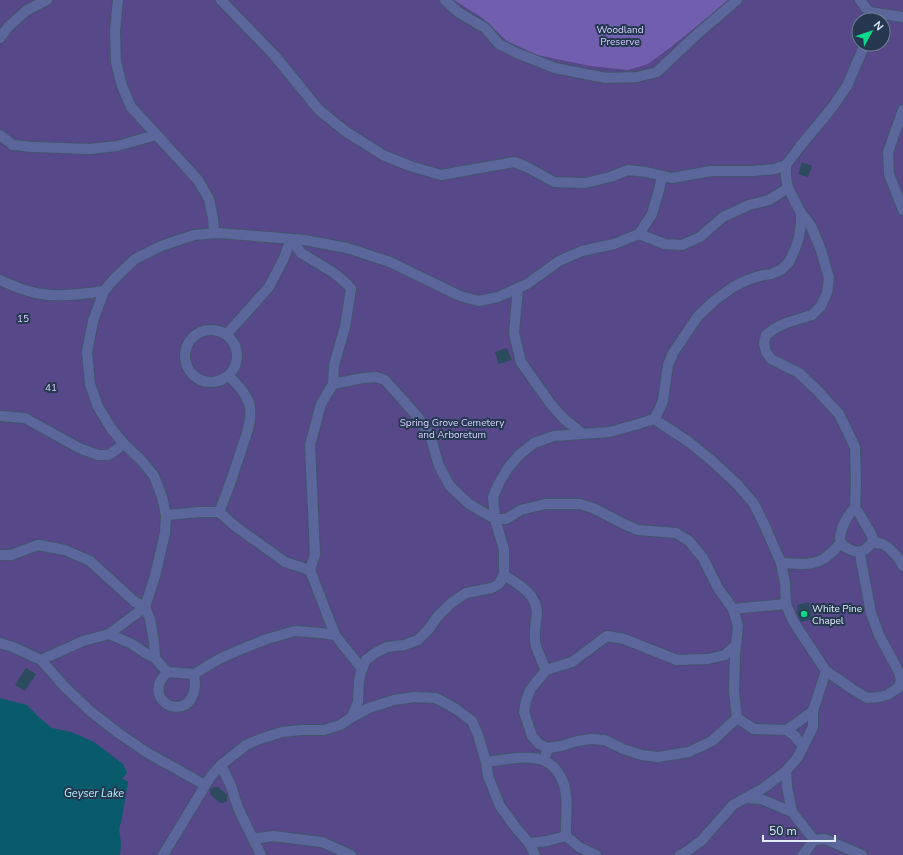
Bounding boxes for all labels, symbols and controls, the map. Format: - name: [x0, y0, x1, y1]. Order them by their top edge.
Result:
- north arrow: [851, 12, 891, 52]
- text: N: [870, 18, 887, 34]
- park label: Woodland Preserve: [596, 23, 644, 49]
- park label: 15: [17, 312, 29, 326]
- park label: 41: [45, 381, 57, 395]
- park label: Spring Grove Cemetery and Arboretum: [400, 416, 505, 442]
- place label: White Pine Chapel: [812, 602, 862, 628]
- marker: White Pine Chapel: [799, 609, 809, 619]
- water label: Geyser Lake: [64, 786, 124, 801]
- scale bar: [763, 817, 835, 843]
- text: 50 m: [769, 823, 797, 839]

